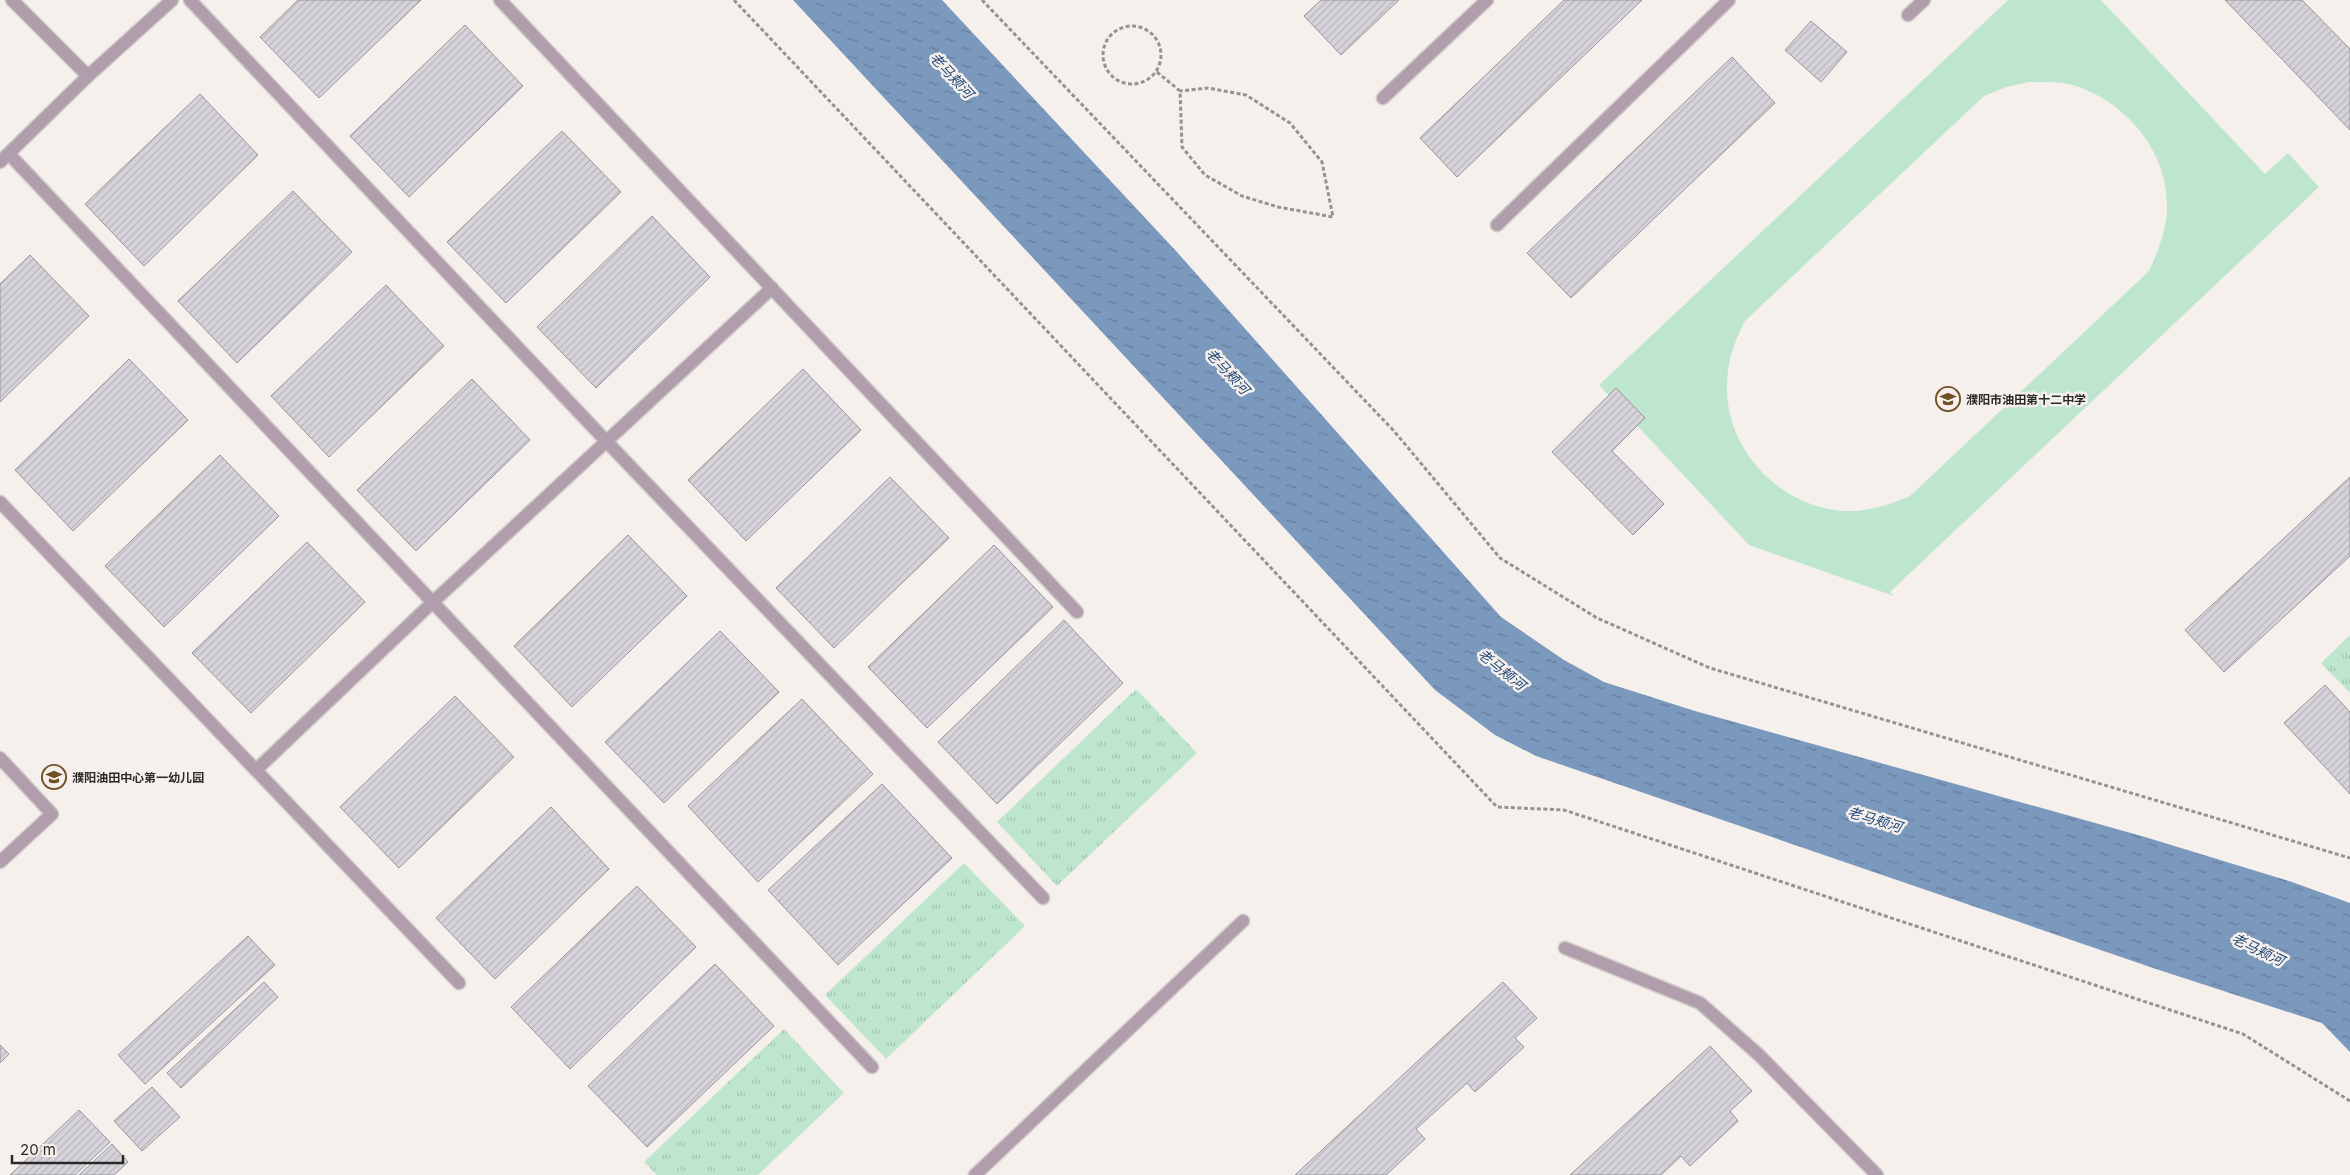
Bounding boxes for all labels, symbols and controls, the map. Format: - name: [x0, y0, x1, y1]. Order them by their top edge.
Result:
- water label: 老马颊河: [927, 49, 979, 103]
- water label: 老马颊河: [1203, 345, 1255, 399]
- school or university icon: 濮阳市油田第十二中学: [1935, 386, 1961, 412]
- place label: 濮阳市油田第十二中学: [1966, 392, 2086, 407]
- water label: 老马颊河: [1475, 645, 1531, 695]
- school or university icon: 濮阳油田中心第一幼儿园: [41, 764, 67, 790]
- place label: 濮阳油田中心第一幼儿园: [72, 770, 204, 785]
- water label: 老马颊河: [1846, 803, 1907, 836]
- water label: 老马颊河: [2229, 929, 2290, 970]
- scale bar: [12, 1132, 124, 1164]
- text: 20 m: [20, 1140, 56, 1159]

